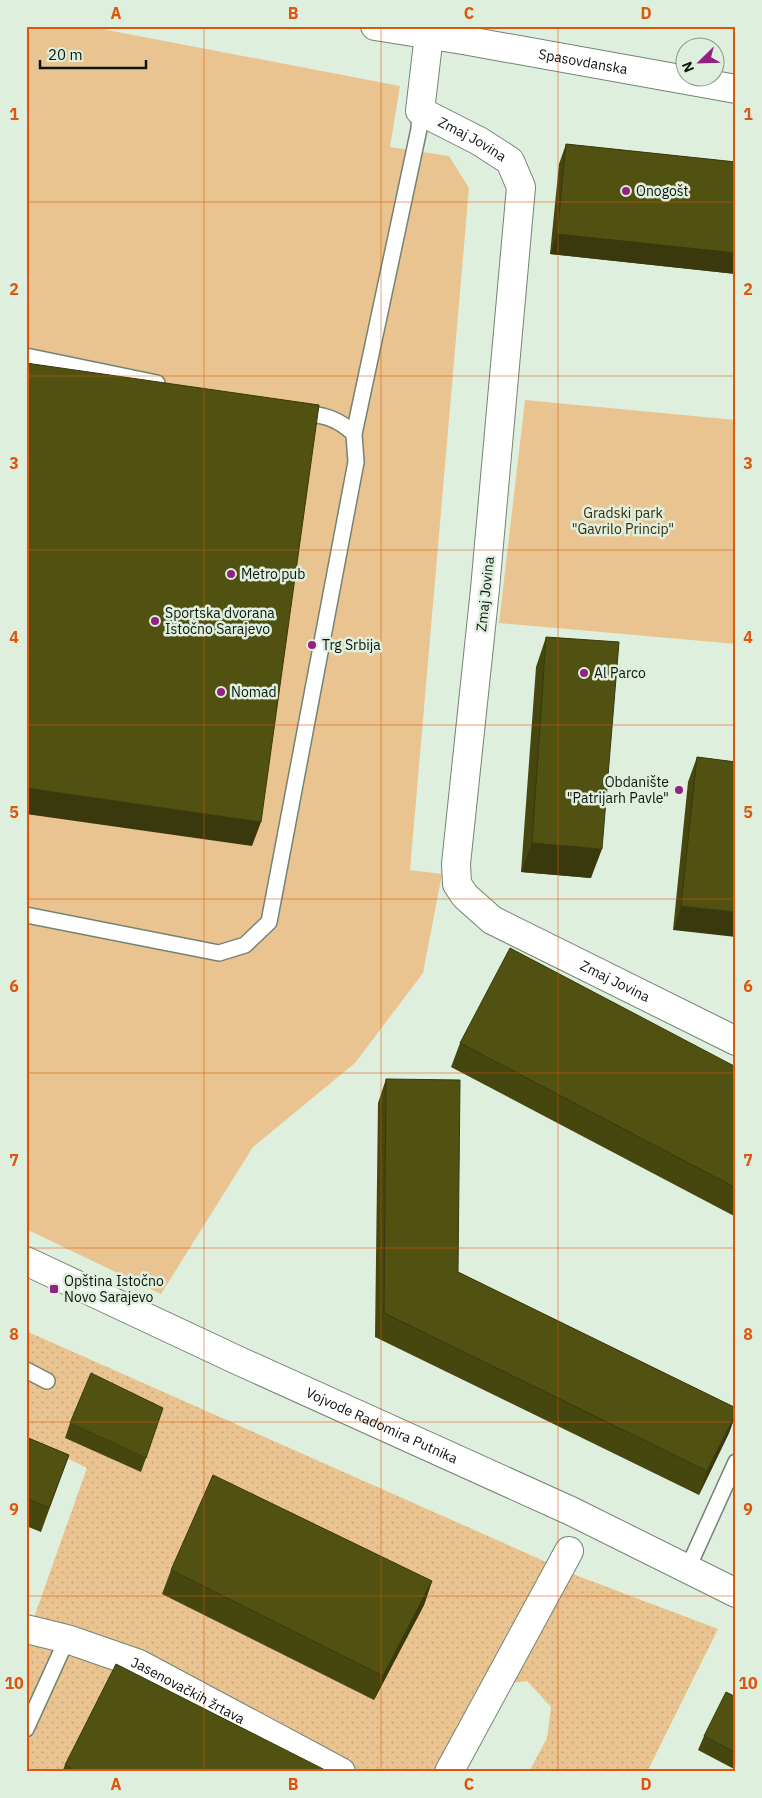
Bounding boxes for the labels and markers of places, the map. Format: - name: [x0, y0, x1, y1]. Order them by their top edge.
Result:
- place label: Onogošt: [636, 182, 689, 200]
- marker: Onogošt: [620, 185, 632, 197]
- place label: Metro pub: [241, 565, 305, 583]
- marker: Metro pub: [225, 568, 237, 580]
- place label: Sportska dvorana Istočno Sarajevo: [165, 604, 275, 638]
- marker: Sportska dvorana Istočno Sarajevo: [149, 615, 161, 627]
- place label: Trg Srbija: [322, 636, 381, 654]
- marker: Trg Srbija: [306, 639, 318, 651]
- place label: Al Parco: [594, 664, 646, 682]
- marker: Al Parco: [578, 667, 590, 679]
- place label: Nomad: [231, 683, 277, 701]
- marker: Nomad: [215, 686, 227, 698]
- place label: Obdanište "Patrijarh Pavle": [567, 773, 669, 807]
- marker: Obdanište "Patrijarh Pavle": [673, 784, 685, 796]
- place label: Opština Istočno Novo Sarajevo: [64, 1272, 164, 1306]
- marker: Opština Istočno Novo Sarajevo: [48, 1283, 60, 1295]

